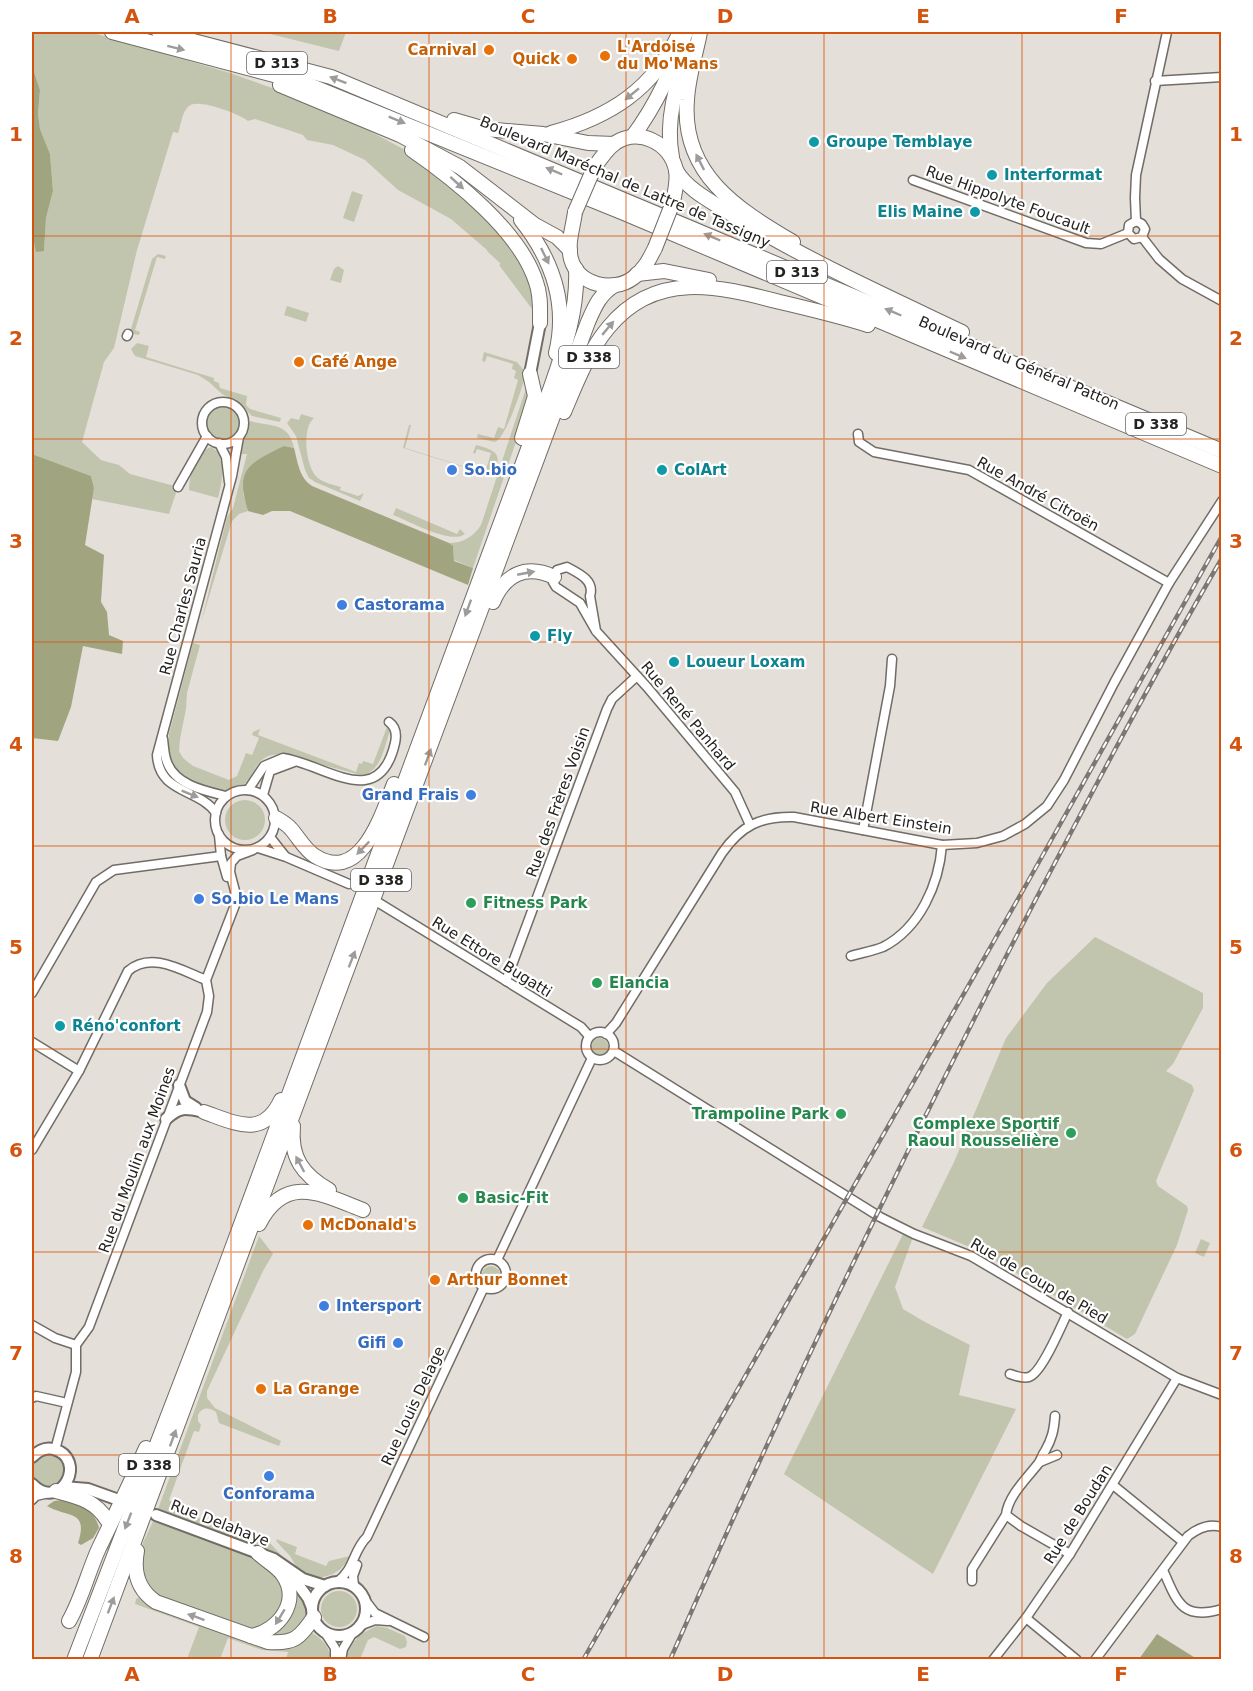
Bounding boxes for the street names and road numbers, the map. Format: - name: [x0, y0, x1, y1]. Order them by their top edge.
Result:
- road number: D 313: [247, 52, 307, 74]
- street label: Boulevard Maréchal de Lattre de Tassigny: [477, 112, 773, 252]
- street label: Rue Hippolyte Foucault: [923, 162, 1093, 238]
- road number: D 313: [767, 261, 827, 283]
- street label: Boulevard du Général Patton: [916, 312, 1122, 414]
- road number: D 338: [559, 346, 619, 368]
- road number: D 338: [1126, 413, 1186, 435]
- street label: Rue André Citroën: [974, 453, 1102, 535]
- street label: Rue Charles Sauria: [156, 535, 210, 677]
- street label: Rue René Panhard: [637, 658, 739, 774]
- street label: Rue des Frères Voisin: [522, 724, 594, 880]
- street label: Rue Albert Einstein: [809, 798, 953, 838]
- road number: D 338: [351, 869, 411, 891]
- street label: Rue Ettore Bugatti: [429, 913, 555, 1001]
- street label: Rue du Moulin aux Moines: [95, 1064, 179, 1255]
- street label: Rue de Coup de Pied: [967, 1234, 1111, 1328]
- street label: Rue Louis Delage: [377, 1343, 449, 1469]
- road number: D 338: [119, 1454, 179, 1476]
- street label: Rue de Boudan: [1040, 1461, 1116, 1567]
- street label: Rue Delahaye: [168, 1496, 272, 1550]

